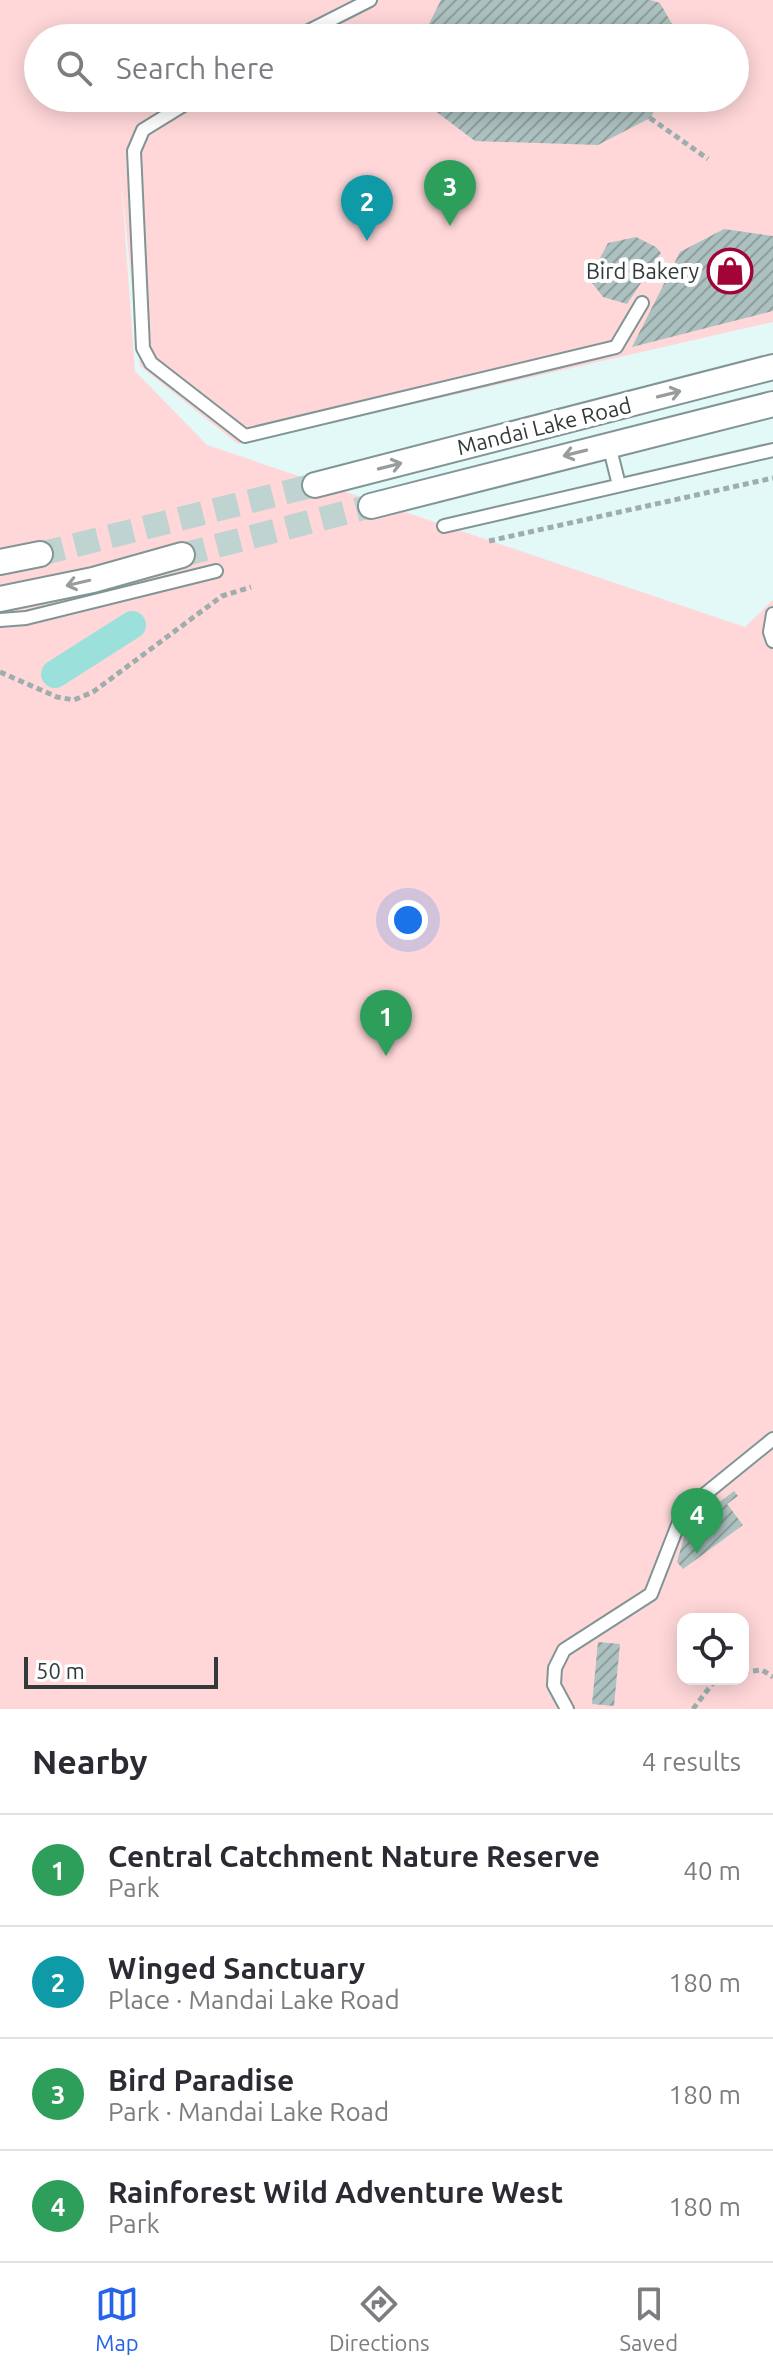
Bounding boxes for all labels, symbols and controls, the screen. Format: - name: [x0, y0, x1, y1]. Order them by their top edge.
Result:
- search box: [24, 24, 749, 112]
- icon: search: [52, 46, 96, 90]
- text: Search here: [116, 51, 275, 85]
- pin: 3: [424, 160, 476, 226]
- pin: 2: [341, 175, 393, 241]
- shop icon: Bird Bakery: [706, 247, 754, 295]
- place label: Bird Bakery: [586, 258, 699, 283]
- one-way arrow: [656, 385, 682, 400]
- street label: Mandai Lake Road: [454, 392, 634, 459]
- one-way arrow: [563, 447, 588, 462]
- one-way arrow: [377, 457, 403, 472]
- one-way arrow: [65, 576, 91, 591]
- your location: [388, 900, 428, 940]
- pin: 1: [360, 990, 412, 1056]
- pin: 4: [671, 1488, 723, 1554]
- map controls: [677, 1613, 749, 1685]
- button: locate: [677, 1613, 749, 1685]
- scale bar: [24, 1653, 218, 1689]
- text: 50 m: [36, 1658, 85, 1683]
- text: Nearby: [32, 1742, 147, 1780]
- text: 4 results: [642, 1747, 741, 1776]
- text: Central Catchment Nature Reserve: [108, 1839, 600, 1873]
- text: 1: [51, 1856, 65, 1885]
- text: 40 m: [683, 1856, 741, 1885]
- text: Park: [108, 1873, 160, 1902]
- text: Winged Sanctuary: [108, 1951, 365, 1985]
- text: 2: [51, 1968, 65, 1997]
- text: 180 m: [669, 1968, 741, 1997]
- text: Place · Mandai Lake Road: [108, 1985, 400, 2014]
- text: Bird Paradise: [108, 2063, 294, 2097]
- text: 3: [51, 2080, 65, 2109]
- text: 180 m: [669, 2080, 741, 2109]
- text: Park · Mandai Lake Road: [108, 2097, 389, 2126]
- text: Rainforest Wild Adventure West: [108, 2175, 563, 2209]
- text: 4: [51, 2192, 65, 2221]
- text: 180 m: [669, 2192, 741, 2221]
- text: Park: [108, 2209, 160, 2238]
- tab: Map: [95, 2282, 139, 2355]
- tab: Directions: [329, 2282, 430, 2355]
- tab: Saved: [619, 2282, 678, 2355]

